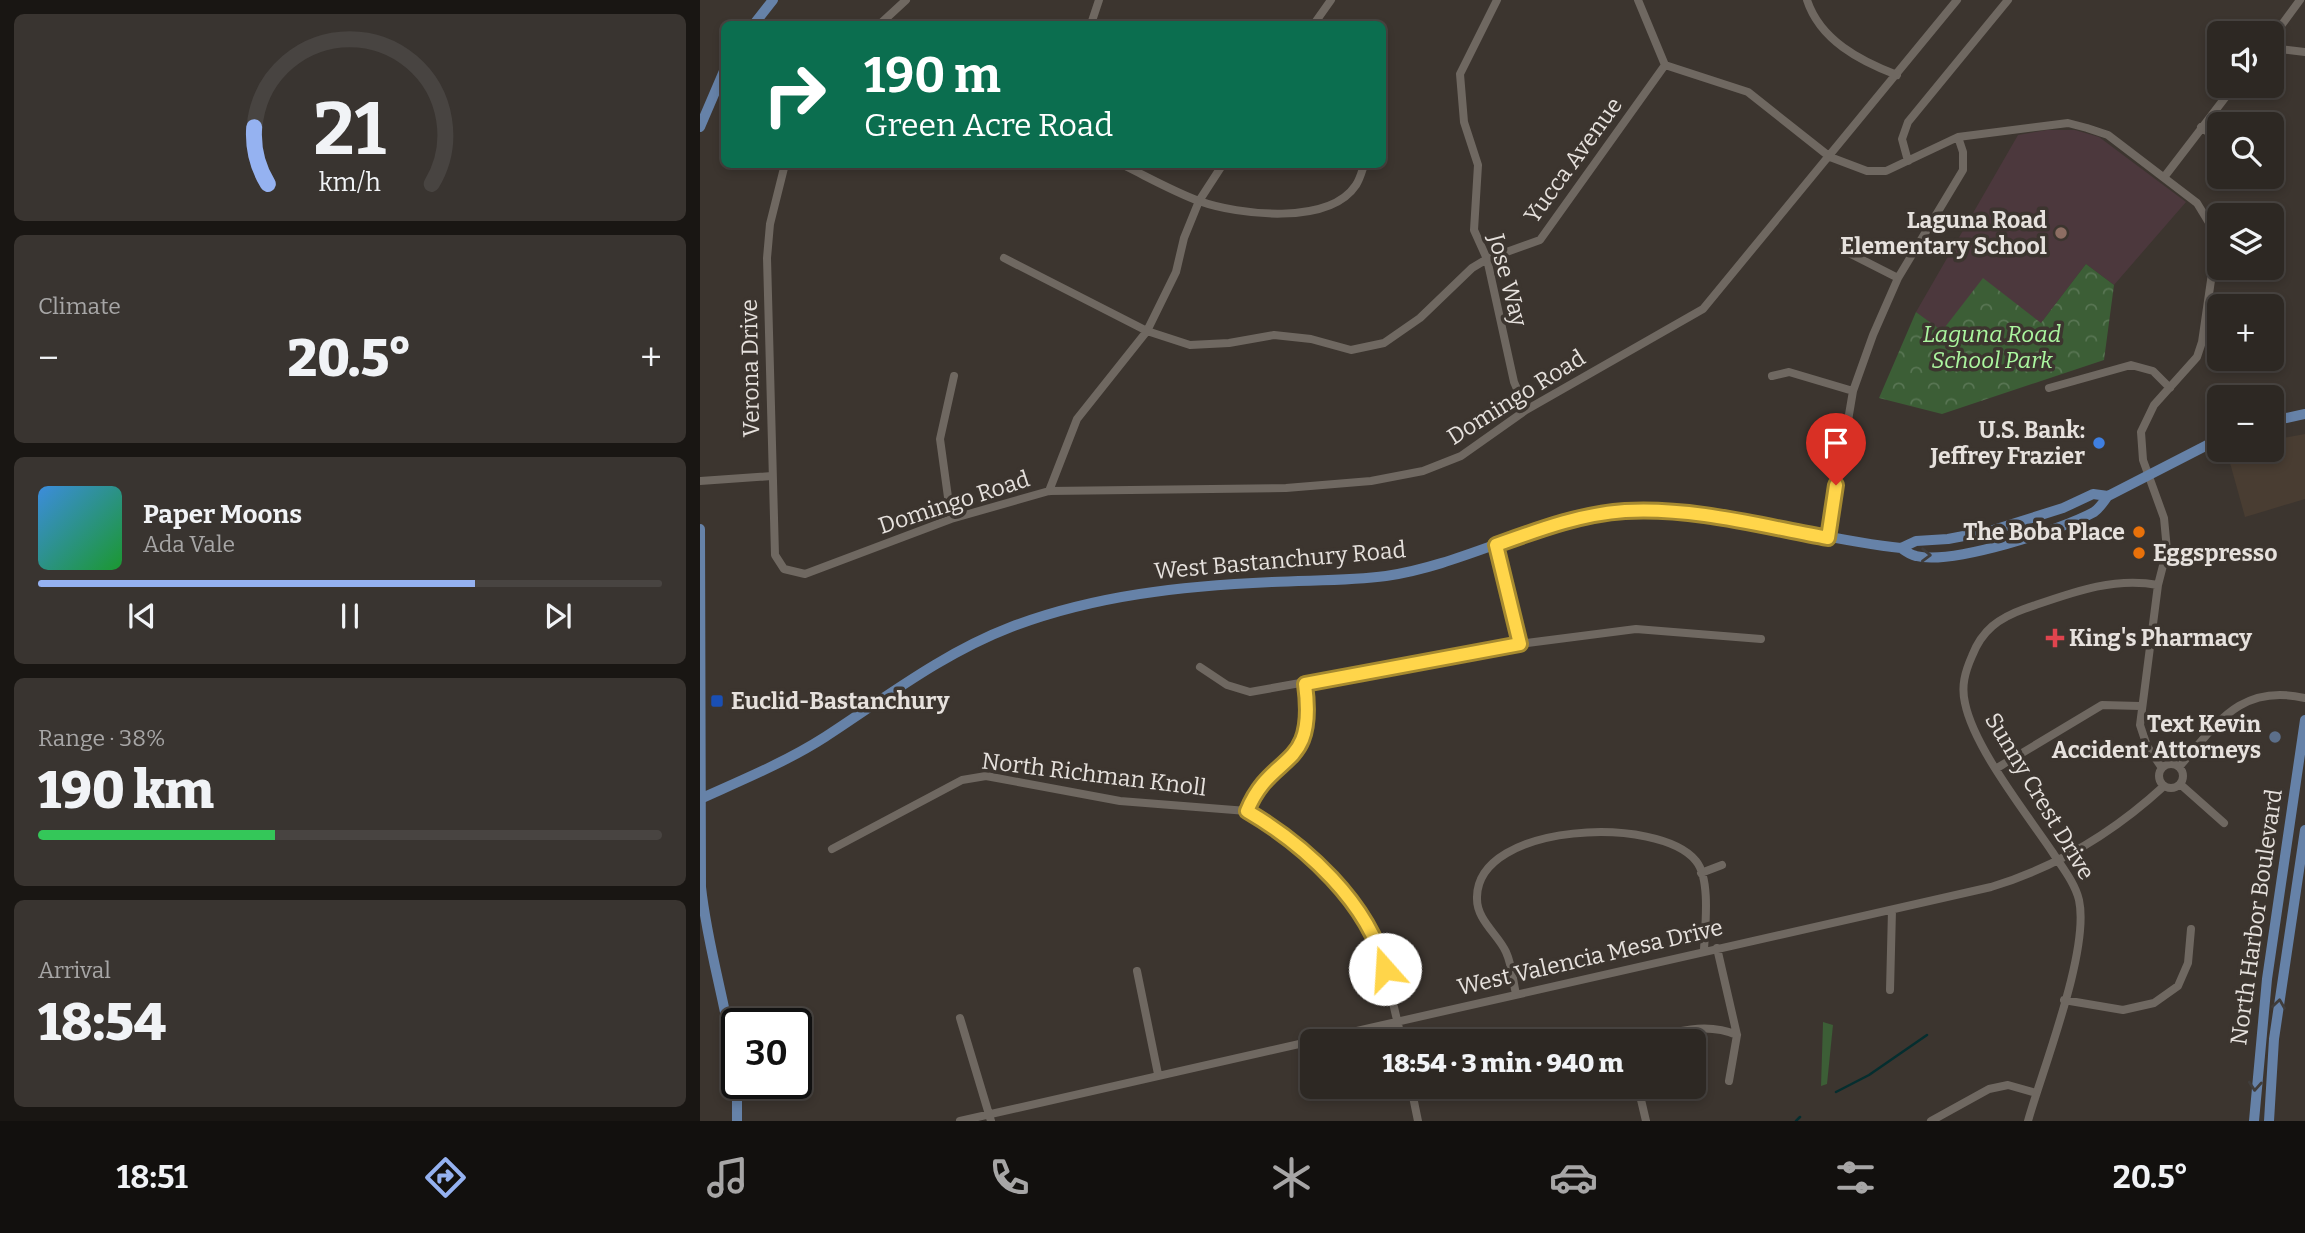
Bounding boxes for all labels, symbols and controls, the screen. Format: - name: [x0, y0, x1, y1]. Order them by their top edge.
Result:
- map controls: [2207, 21, 2284, 462]
- button: sound: [2207, 21, 2284, 98]
- text: 190 m: [864, 46, 1001, 105]
- icon: right: [749, 49, 840, 140]
- text: 21: [314, 86, 387, 173]
- street label: Yucca Avenue: [1518, 92, 1628, 228]
- text: Green Acre Road: [864, 106, 1113, 144]
- button: search: [2207, 112, 2284, 189]
- text: km/h: [319, 168, 381, 198]
- button: layers: [2207, 203, 2284, 280]
- place label: Laguna Road Elementary School: [1840, 206, 2047, 260]
- marker: Laguna Road Elementary School: [2053, 225, 2069, 241]
- street label: Jose Way: [1482, 230, 1534, 330]
- text: Climate: [38, 292, 121, 320]
- button: +: [2207, 294, 2284, 371]
- street label: Verona Drive: [735, 299, 765, 437]
- park label: Laguna Road School Park: [1923, 320, 2061, 374]
- text: 20.5°: [287, 327, 412, 390]
- text: −: [38, 335, 59, 381]
- text: +: [640, 335, 662, 381]
- street label: Domingo Road: [1442, 343, 1590, 451]
- button: −: [2207, 385, 2284, 462]
- pin: [1806, 413, 1866, 485]
- place label: U.S. Bank: Jeffrey Frazier: [1928, 416, 2085, 470]
- icon: arrive: [1817, 424, 1855, 462]
- marker: U.S. Bank: Jeffrey Frazier: [2091, 435, 2107, 451]
- street label: Domingo Road: [875, 464, 1034, 540]
- text: Paper Moons: [143, 499, 302, 530]
- place label: The Boba Place: [1963, 518, 2125, 546]
- marker: The Boba Place: [2131, 524, 2147, 540]
- text: Ada Vale: [143, 530, 235, 558]
- street label: West Bastanchury Road: [1153, 535, 1407, 585]
- place label: Eggspresso: [2153, 539, 2277, 567]
- marker: Eggspresso: [2131, 545, 2147, 561]
- one-way arrow: [1921, 548, 1932, 563]
- icon: previous: [123, 597, 161, 635]
- icon: pause: [331, 597, 369, 635]
- icon: next: [539, 597, 577, 635]
- place label: King's Pharmacy: [2069, 624, 2252, 652]
- marker: King's Pharmacy: [2047, 630, 2063, 646]
- place label: Euclid-Bastanchury: [731, 687, 950, 715]
- marker: Euclid-Bastanchury: [709, 693, 725, 709]
- street label: Sunny Crest Drive: [1979, 707, 2101, 885]
- place label: Text Kevin Accident Attorneys: [2052, 710, 2261, 764]
- text: Range · 38%: [38, 724, 165, 752]
- marker: Text Kevin Accident Attorneys: [2267, 729, 2283, 745]
- street label: North Richman Knoll: [980, 746, 1208, 802]
- text: 190 km: [38, 759, 214, 822]
- street label: North Harbor Boulevard: [2224, 787, 2288, 1047]
- street label: West Valencia Mesa Drive: [1455, 913, 1725, 1001]
- position arrow: [1348, 932, 1422, 1006]
- text: Arrival: [38, 956, 111, 984]
- text: 18:54: [38, 991, 166, 1054]
- one-way arrow: [2271, 998, 2286, 1010]
- speed limit sign: 30: [721, 1008, 812, 1099]
- text: 18:54 · 3 min · 940 m: [1382, 1048, 1624, 1079]
- one-way arrow: [2248, 1081, 2263, 1092]
- icon: directions: [421, 1153, 470, 1202]
- icon: music: [703, 1153, 752, 1202]
- icon: phone: [985, 1153, 1034, 1202]
- icon: climate: [1267, 1153, 1316, 1202]
- icon: car: [1549, 1153, 1598, 1202]
- icon: filters: [1831, 1153, 1880, 1202]
- text: 18:51: [116, 1158, 188, 1196]
- text: 20.5°: [2113, 1158, 2188, 1196]

